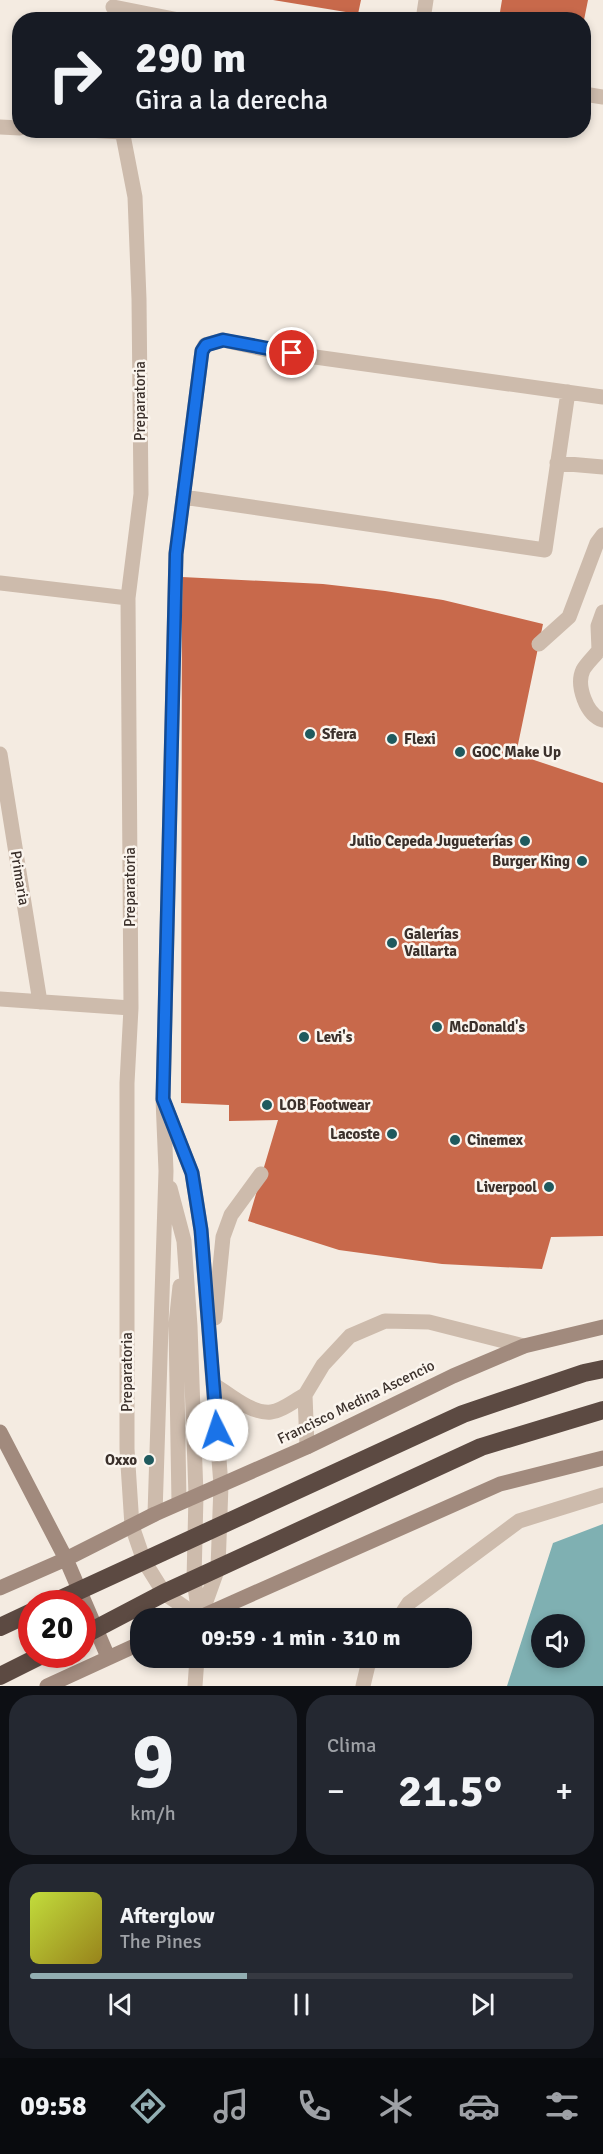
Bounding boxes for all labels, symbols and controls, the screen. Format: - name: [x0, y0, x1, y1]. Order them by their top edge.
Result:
- text: 290 m: [135, 33, 246, 84]
- icon: right: [36, 36, 114, 114]
- text: Gira a la derecha: [135, 84, 328, 117]
- pin: [266, 327, 317, 378]
- icon: arrive: [275, 336, 308, 369]
- street label: Preparatoria: [131, 361, 149, 441]
- place label: Sfera: [322, 725, 357, 743]
- marker: Sfera: [303, 727, 317, 741]
- place label: Flexi: [404, 730, 436, 748]
- marker: Flexi: [385, 732, 399, 746]
- place label: GOC Make Up: [472, 743, 561, 761]
- marker: GOC Make Up: [453, 745, 467, 759]
- place label: Julio Cepeda Jugueterías: [350, 832, 513, 850]
- marker: Julio Cepeda Jugueterías: [518, 834, 532, 848]
- street label: Preparatoria: [121, 847, 139, 927]
- street label: Primaria: [7, 849, 33, 907]
- place label: Burger King: [492, 852, 570, 870]
- marker: Burger King: [575, 854, 589, 868]
- place label: Galerías Vallarta: [404, 925, 459, 960]
- marker: Galerías Vallarta: [385, 936, 399, 950]
- place label: McDonald's: [449, 1018, 526, 1036]
- marker: McDonald's: [430, 1020, 444, 1034]
- place label: Levi's: [316, 1028, 353, 1046]
- marker: Levi's: [297, 1030, 311, 1044]
- place label: LOB Footwear: [279, 1096, 371, 1114]
- marker: LOB Footwear: [260, 1098, 274, 1112]
- place label: Lacoste: [330, 1125, 380, 1143]
- marker: Lacoste: [385, 1127, 399, 1141]
- place label: Cinemex: [467, 1131, 524, 1149]
- marker: Cinemex: [448, 1133, 462, 1147]
- place label: Liverpool: [476, 1178, 537, 1196]
- marker: Liverpool: [542, 1180, 556, 1194]
- street label: Preparatoria: [118, 1332, 136, 1412]
- street label: Francisco Medina Ascencio: [274, 1356, 438, 1448]
- position arrow: [185, 1398, 249, 1462]
- place label: Oxxo: [105, 1451, 137, 1469]
- marker: Oxxo: [142, 1453, 156, 1467]
- speed limit sign: 20: [18, 1590, 96, 1668]
- map controls: [531, 1614, 585, 1668]
- button: sound: [531, 1614, 585, 1668]
- text: 09:59 · 1 min · 310 m: [201, 1624, 401, 1651]
- text: 9: [132, 1714, 174, 1810]
- text: Clima: [327, 1733, 376, 1758]
- text: 21.5°: [398, 1764, 502, 1819]
- text: −: [327, 1771, 345, 1812]
- text: +: [555, 1771, 573, 1812]
- text: km/h: [130, 1801, 176, 1826]
- text: Afterglow: [120, 1902, 215, 1929]
- text: The Pines: [120, 1929, 202, 1954]
- icon: previous: [104, 1988, 137, 2021]
- icon: pause: [285, 1988, 318, 2021]
- icon: next: [466, 1988, 499, 2021]
- icon: directions: [127, 2085, 169, 2127]
- icon: music: [210, 2085, 252, 2127]
- icon: phone: [293, 2085, 335, 2127]
- icon: climate: [375, 2085, 417, 2127]
- icon: car: [458, 2085, 500, 2127]
- icon: filters: [541, 2085, 583, 2127]
- text: 09:58: [20, 2090, 87, 2123]

